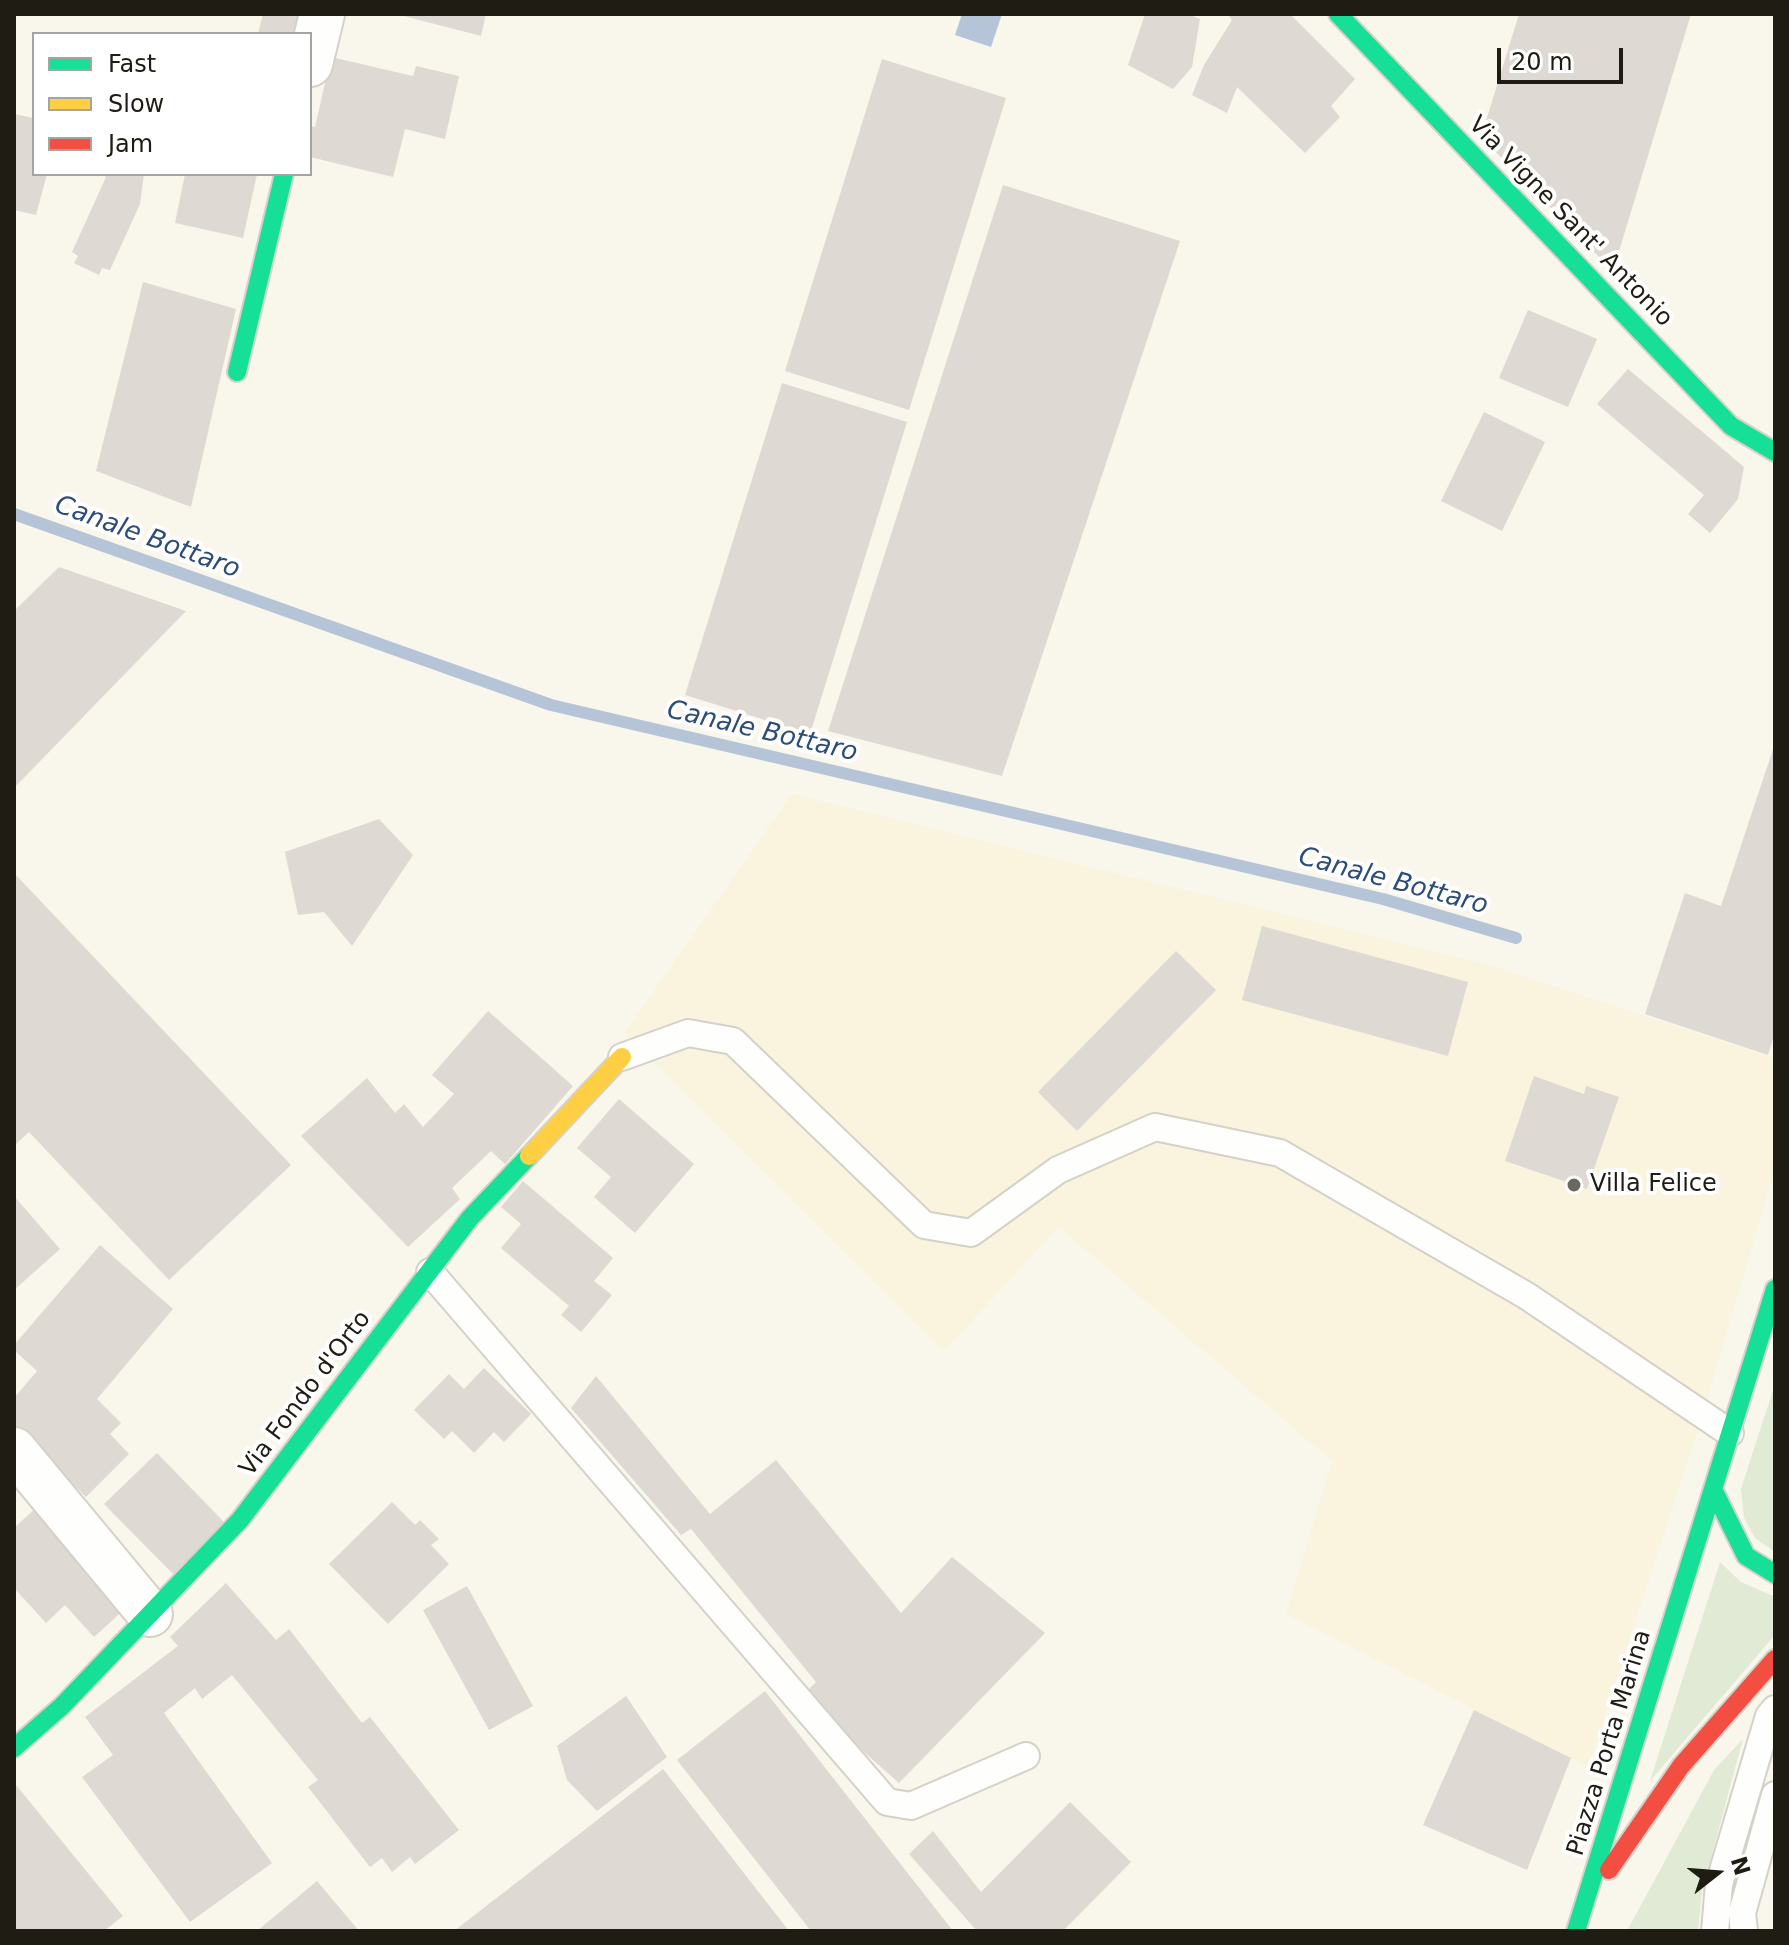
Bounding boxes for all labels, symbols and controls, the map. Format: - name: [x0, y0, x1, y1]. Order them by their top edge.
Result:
- legend: [32, 32, 312, 176]
- scale bar: [1501, 32, 1627, 82]
- text: 20 m: [1511, 48, 1573, 76]
- text: Fast: [108, 50, 156, 78]
- text: Slow: [108, 90, 164, 118]
- street label: Via Vigne Sant' Antonio: [1462, 111, 1678, 333]
- text: Jam: [108, 130, 153, 158]
- water label: Canale Bottaro: [50, 490, 244, 586]
- water label: Canale Bottaro: [664, 695, 860, 769]
- water label: Canale Bottaro: [1295, 842, 1491, 922]
- place label: Villa Felice: [1590, 1171, 1717, 1199]
- marker: Villa Felice: [1565, 1176, 1583, 1194]
- street label: Via Fondo d'Orto: [234, 1305, 378, 1483]
- street label: Piazza Porta Marina: [1562, 1627, 1658, 1859]
- north arrow: [1677, 1833, 1757, 1913]
- text: N: [1726, 1853, 1755, 1878]

